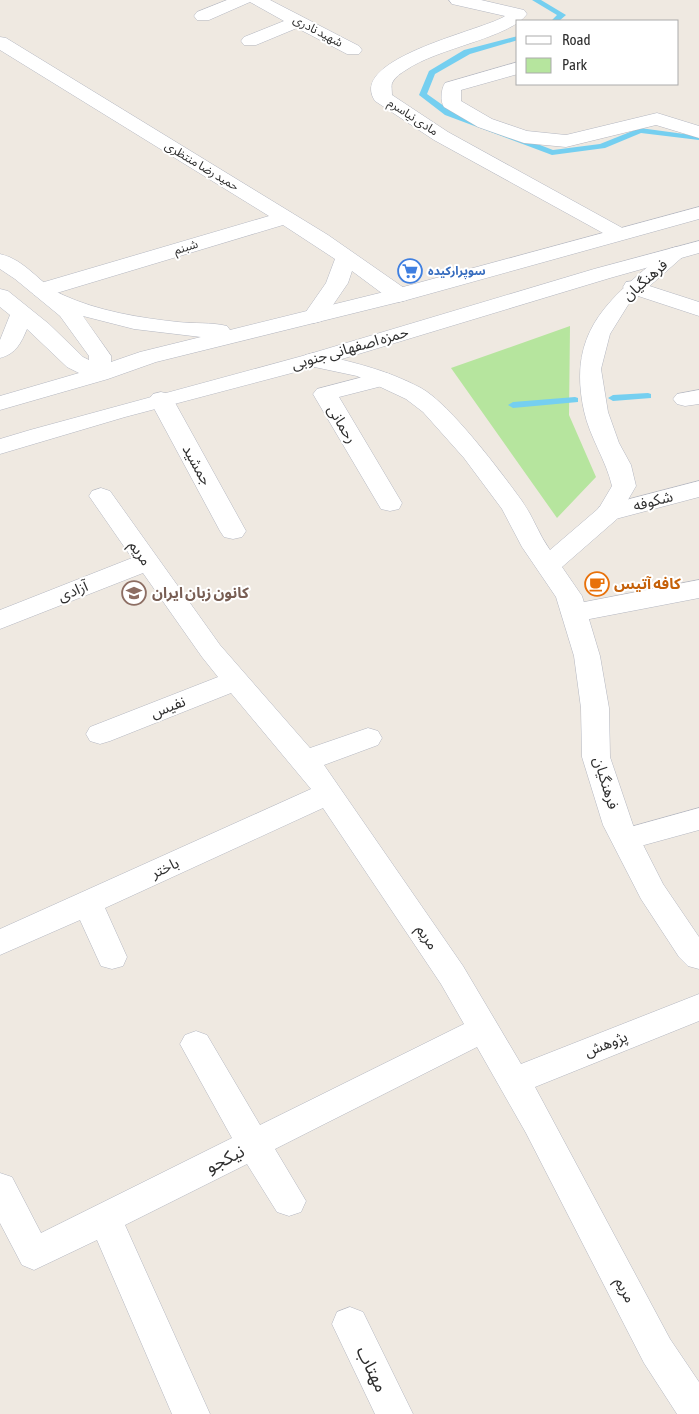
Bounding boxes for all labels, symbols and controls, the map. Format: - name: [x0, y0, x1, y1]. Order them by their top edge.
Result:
- street label: شهید نادری: [291, 12, 345, 50]
- legend: [516, 20, 679, 85]
- text: Road: [562, 31, 591, 48]
- text: Park: [562, 56, 587, 73]
- street label: مادی نیاسرم: [384, 96, 441, 140]
- street label: حمید رضا منتظری: [162, 138, 242, 194]
- street label: شبنم: [172, 237, 200, 259]
- street label: فرهنگیان: [619, 255, 671, 304]
- supermarket icon: سوپرارکیده: [397, 258, 423, 284]
- place label: سوپرارکیده: [428, 264, 486, 280]
- street label: حمزه اصفهانی جنوبی: [289, 323, 411, 373]
- street label: رحمانی: [324, 401, 360, 447]
- street label: جمشید: [179, 441, 216, 488]
- street label: شکوفه: [631, 487, 675, 515]
- street label: مریم: [123, 537, 155, 570]
- cafe icon: کافه آتیس: [584, 571, 610, 597]
- place label: کافه آتیس: [614, 575, 681, 593]
- street label: آزادی: [55, 577, 91, 605]
- school or university icon: کانون زبان ایران: [121, 580, 147, 606]
- place label: کانون زبان ایران: [152, 584, 249, 602]
- street label: نفیس: [148, 692, 188, 722]
- street label: فرهنگیان: [590, 755, 623, 812]
- street label: باختر: [147, 854, 182, 883]
- street label: مریم: [411, 921, 442, 954]
- street label: پژوهش: [582, 1027, 631, 1062]
- street label: نیکجو: [202, 1140, 248, 1178]
- street label: مریم: [609, 1274, 639, 1307]
- street label: مهتاب: [352, 1342, 392, 1395]

